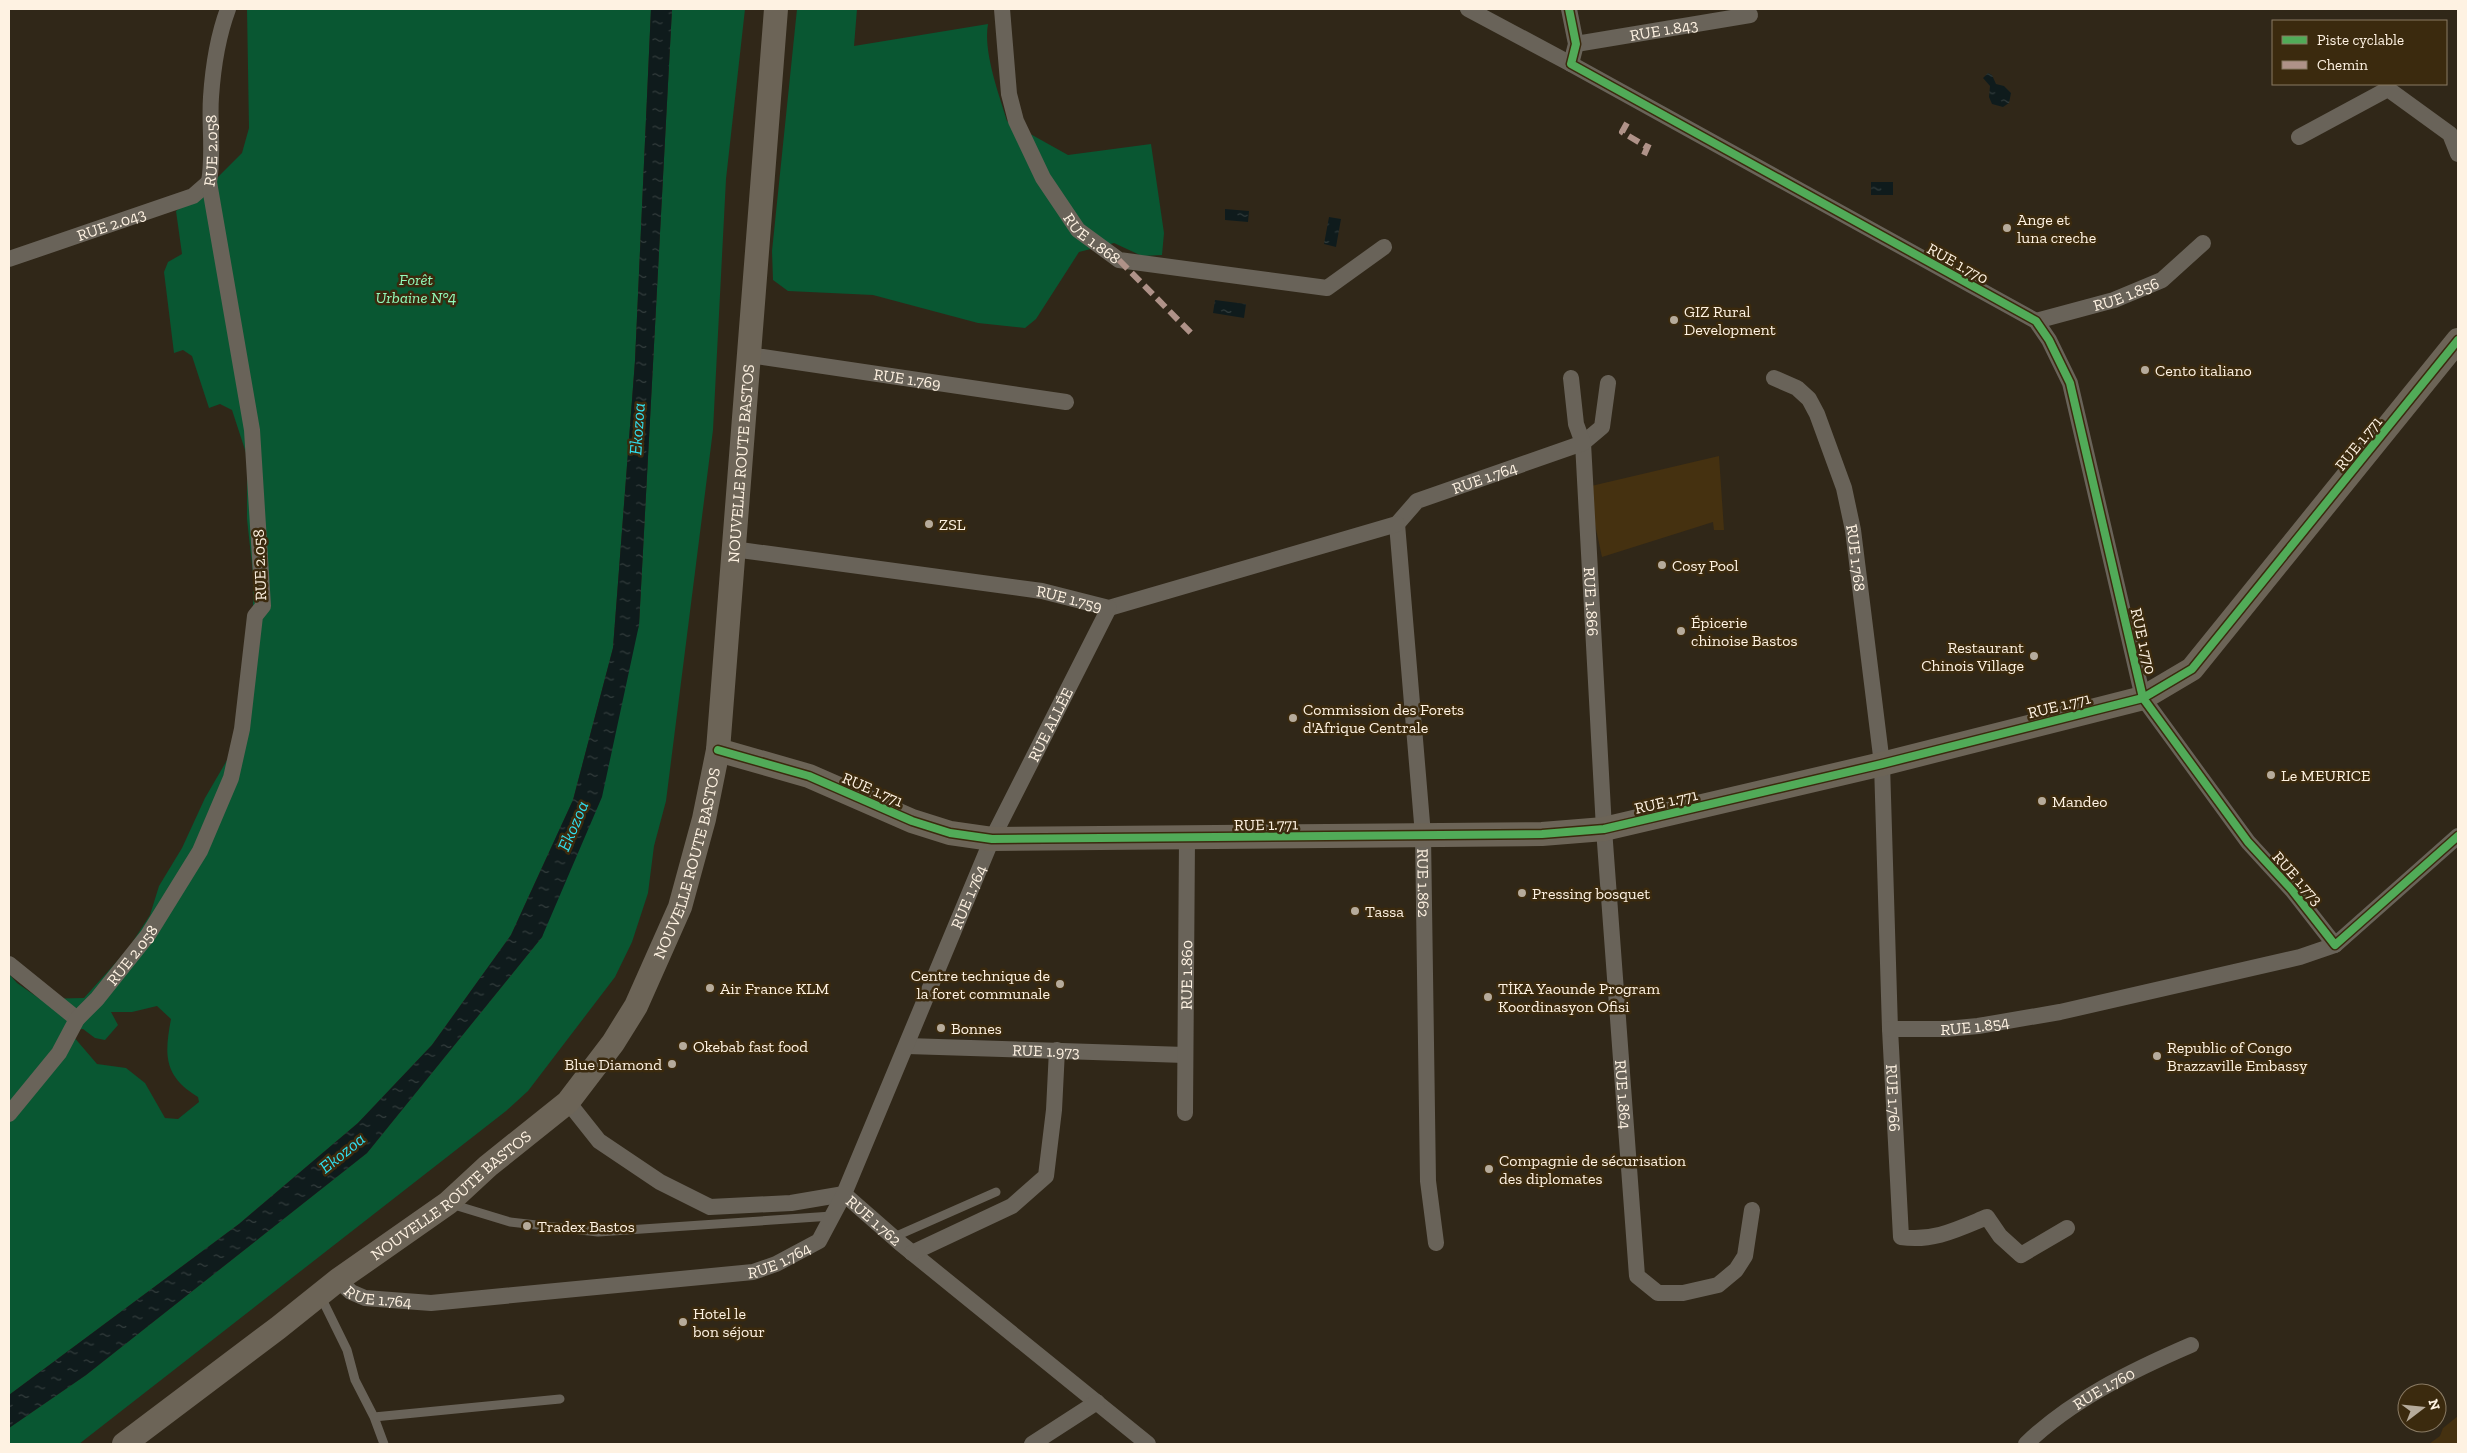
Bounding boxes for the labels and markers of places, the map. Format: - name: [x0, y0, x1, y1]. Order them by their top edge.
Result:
- place label: Ange et luna creche: [2017, 210, 2096, 247]
- marker: Ange et luna creche: [2001, 222, 2013, 234]
- place label: GIZ Rural Development: [1684, 302, 1776, 339]
- marker: GIZ Rural Development: [1668, 314, 1680, 326]
- place label: Cento italiano: [2155, 361, 2252, 380]
- marker: Cento italiano: [2139, 364, 2151, 376]
- place label: ZSL: [939, 515, 966, 534]
- marker: ZSL: [923, 518, 935, 530]
- place label: Cosy Pool: [1672, 556, 1738, 575]
- marker: Cosy Pool: [1656, 559, 1668, 571]
- place label: Épicerie chinoise Bastos: [1691, 613, 1797, 650]
- marker: Épicerie chinoise Bastos: [1675, 625, 1687, 637]
- place label: Restaurant Chinois Village: [1921, 638, 2024, 675]
- marker: Restaurant Chinois Village: [2028, 650, 2040, 662]
- place label: Commission des Forets d'Afrique Centrale: [1303, 700, 1464, 737]
- marker: Commission des Forets d'Afrique Centrale: [1287, 712, 1299, 724]
- place label: Le MEURICE: [2281, 766, 2370, 785]
- marker: Le MEURICE: [2265, 769, 2277, 781]
- place label: Mandeo: [2052, 792, 2107, 811]
- marker: Mandeo: [2036, 795, 2048, 807]
- place label: Pressing bosquet: [1532, 884, 1650, 903]
- marker: Pressing bosquet: [1516, 887, 1528, 899]
- place label: Tassa: [1365, 902, 1404, 921]
- marker: Tassa: [1349, 905, 1361, 917]
- place label: Centre technique de la foret communale: [911, 966, 1050, 1003]
- marker: Centre technique de la foret communale: [1054, 978, 1066, 990]
- place label: Air France KLM: [720, 979, 829, 998]
- place label: TİKA Yaounde Program Koordinasyon Ofisi: [1498, 979, 1660, 1016]
- marker: Air France KLM: [704, 982, 716, 994]
- marker: TİKA Yaounde Program Koordinasyon Ofisi: [1482, 991, 1494, 1003]
- place label: Bonnes: [951, 1019, 1002, 1038]
- marker: Bonnes: [935, 1022, 947, 1034]
- place label: Okebab fast food: [693, 1037, 808, 1056]
- place label: Republic of Congo Brazzaville Embassy: [2167, 1038, 2308, 1075]
- marker: Okebab fast food: [677, 1040, 689, 1052]
- marker: Republic of Congo Brazzaville Embassy: [2151, 1050, 2163, 1062]
- place label: Blue Diamond: [565, 1055, 662, 1074]
- marker: Blue Diamond: [666, 1058, 678, 1070]
- place label: Compagnie de sécurisation des diplomates: [1499, 1151, 1687, 1188]
- marker: Compagnie de sécurisation des diplomates: [1483, 1163, 1495, 1175]
- place label: Tradex Bastos: [537, 1217, 635, 1236]
- marker: Tradex Bastos: [521, 1220, 533, 1232]
- place label: Hotel le bon séjour: [692, 1304, 765, 1341]
- marker: Hotel le bon séjour: [677, 1316, 689, 1328]

